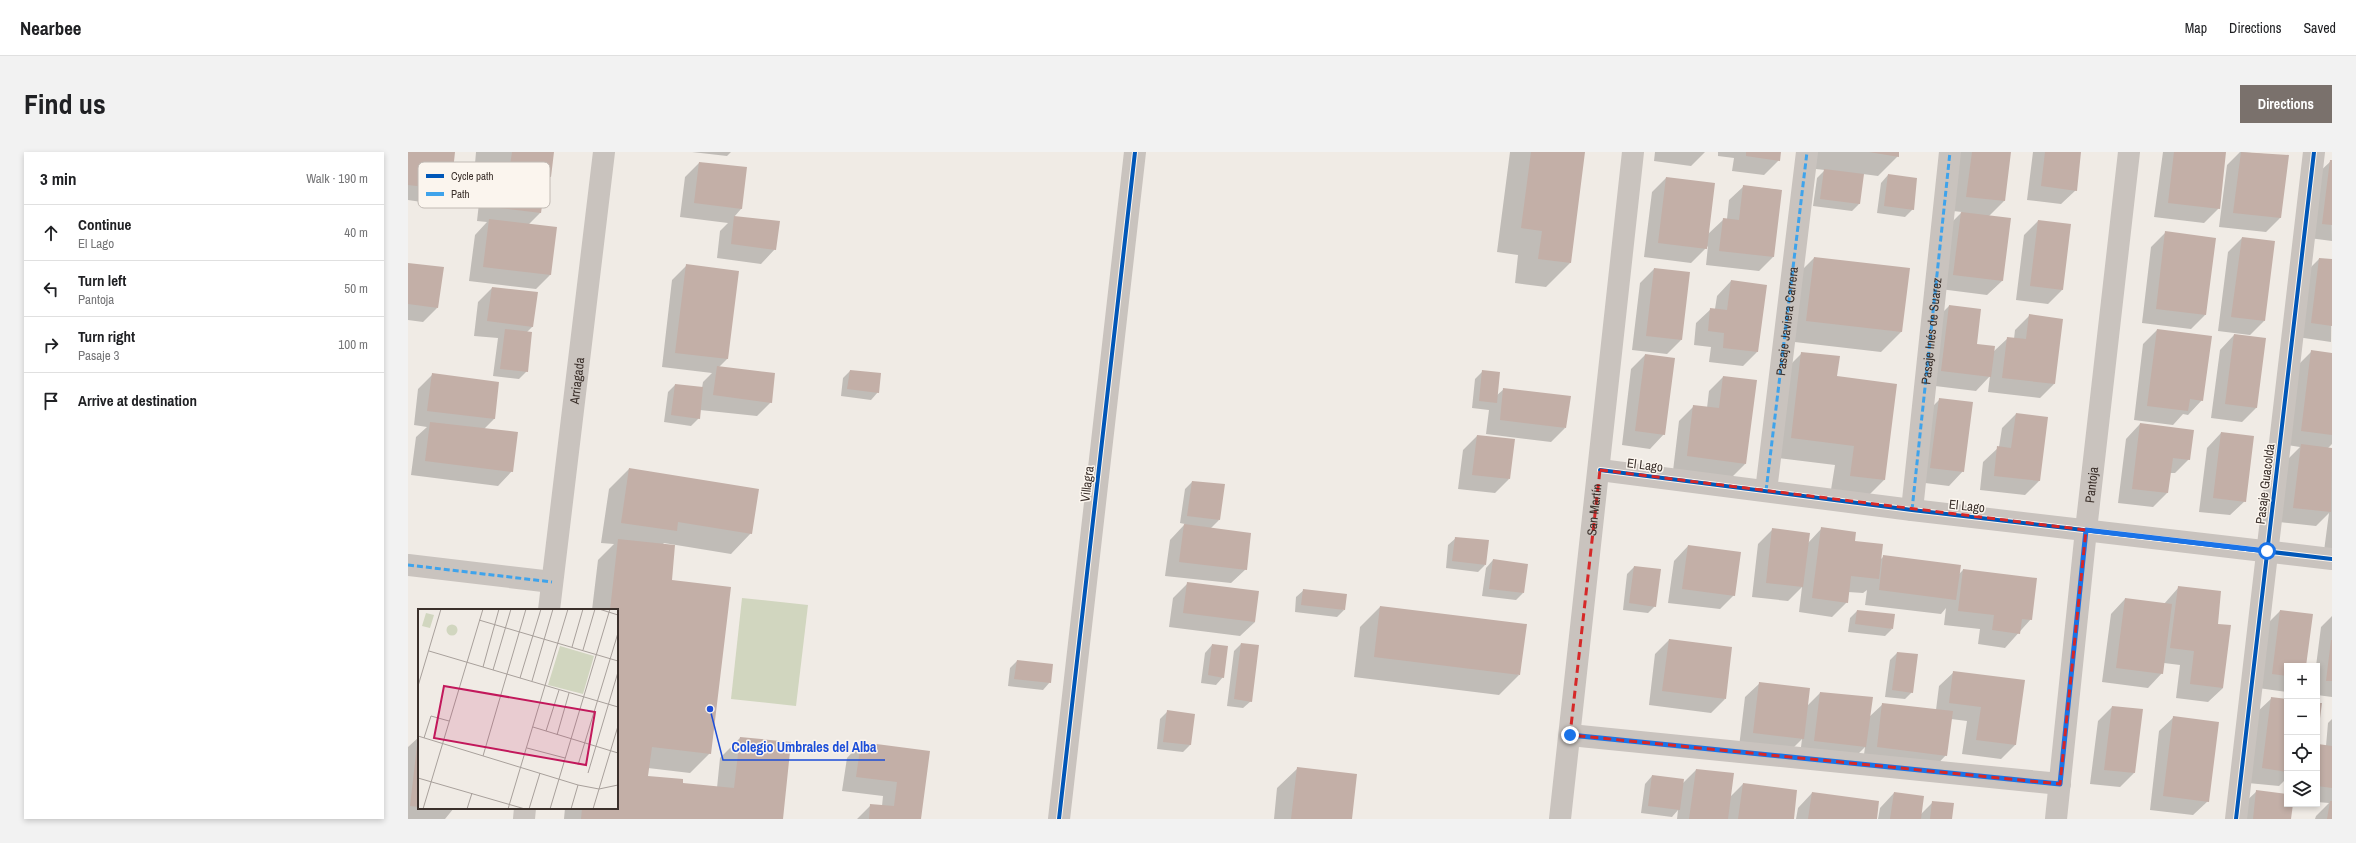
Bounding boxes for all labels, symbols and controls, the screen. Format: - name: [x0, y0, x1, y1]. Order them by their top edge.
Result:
- text: Nearbee: [20, 15, 81, 41]
- text: Map: [2185, 19, 2207, 37]
- text: Directions: [2229, 19, 2281, 37]
- text: Saved: [2303, 19, 2336, 37]
- text: Find us: [24, 85, 106, 123]
- button: Directions: [2240, 85, 2332, 123]
- legend: [418, 162, 550, 208]
- text: 3 min: [40, 167, 76, 190]
- text: Cycle path: [451, 169, 494, 183]
- text: Walk · 190 m: [306, 170, 368, 187]
- text: Path: [451, 187, 470, 201]
- text: Continue: [78, 214, 131, 235]
- icon: ahead: [40, 222, 62, 244]
- text: 40 m: [344, 224, 368, 241]
- text: El Lago: [78, 235, 114, 252]
- street label: Pasaje Javiera Carrera: [1771, 266, 1802, 377]
- text: Turn left: [78, 270, 126, 291]
- street label: Pasaje Inés de Suarez: [1917, 277, 1945, 385]
- icon: left: [40, 278, 62, 300]
- text: 50 m: [344, 280, 368, 297]
- text: Pantoja: [78, 291, 114, 308]
- text: Turn right: [78, 326, 135, 347]
- icon: right: [40, 334, 62, 356]
- text: 100 m: [338, 336, 368, 353]
- text: Pasaje 3: [78, 347, 119, 364]
- street label: Arriagada: [565, 356, 588, 406]
- icon: arrive: [40, 390, 62, 412]
- text: Arrive at destination: [78, 390, 197, 411]
- street label: Pasaje Guacolda: [2252, 443, 2278, 525]
- street label: El Lago: [1626, 454, 1664, 476]
- street label: Villagra: [1076, 465, 1098, 503]
- street label: Pantoja: [2081, 466, 2102, 504]
- street label: San Martín: [1583, 483, 1605, 537]
- street label: El Lago: [1948, 496, 1986, 516]
- route start: [2258, 542, 2276, 560]
- inset map: [418, 609, 618, 809]
- map controls: [2284, 663, 2320, 807]
- button: +: [2284, 663, 2320, 699]
- button: −: [2284, 699, 2320, 735]
- route end: [1561, 726, 1579, 744]
- callout: Colegio Umbrales del Alba: [723, 734, 885, 760]
- button: locate: [2284, 735, 2320, 771]
- text: Colegio Umbrales del Alba: [731, 738, 877, 756]
- button: layers: [2284, 771, 2320, 807]

